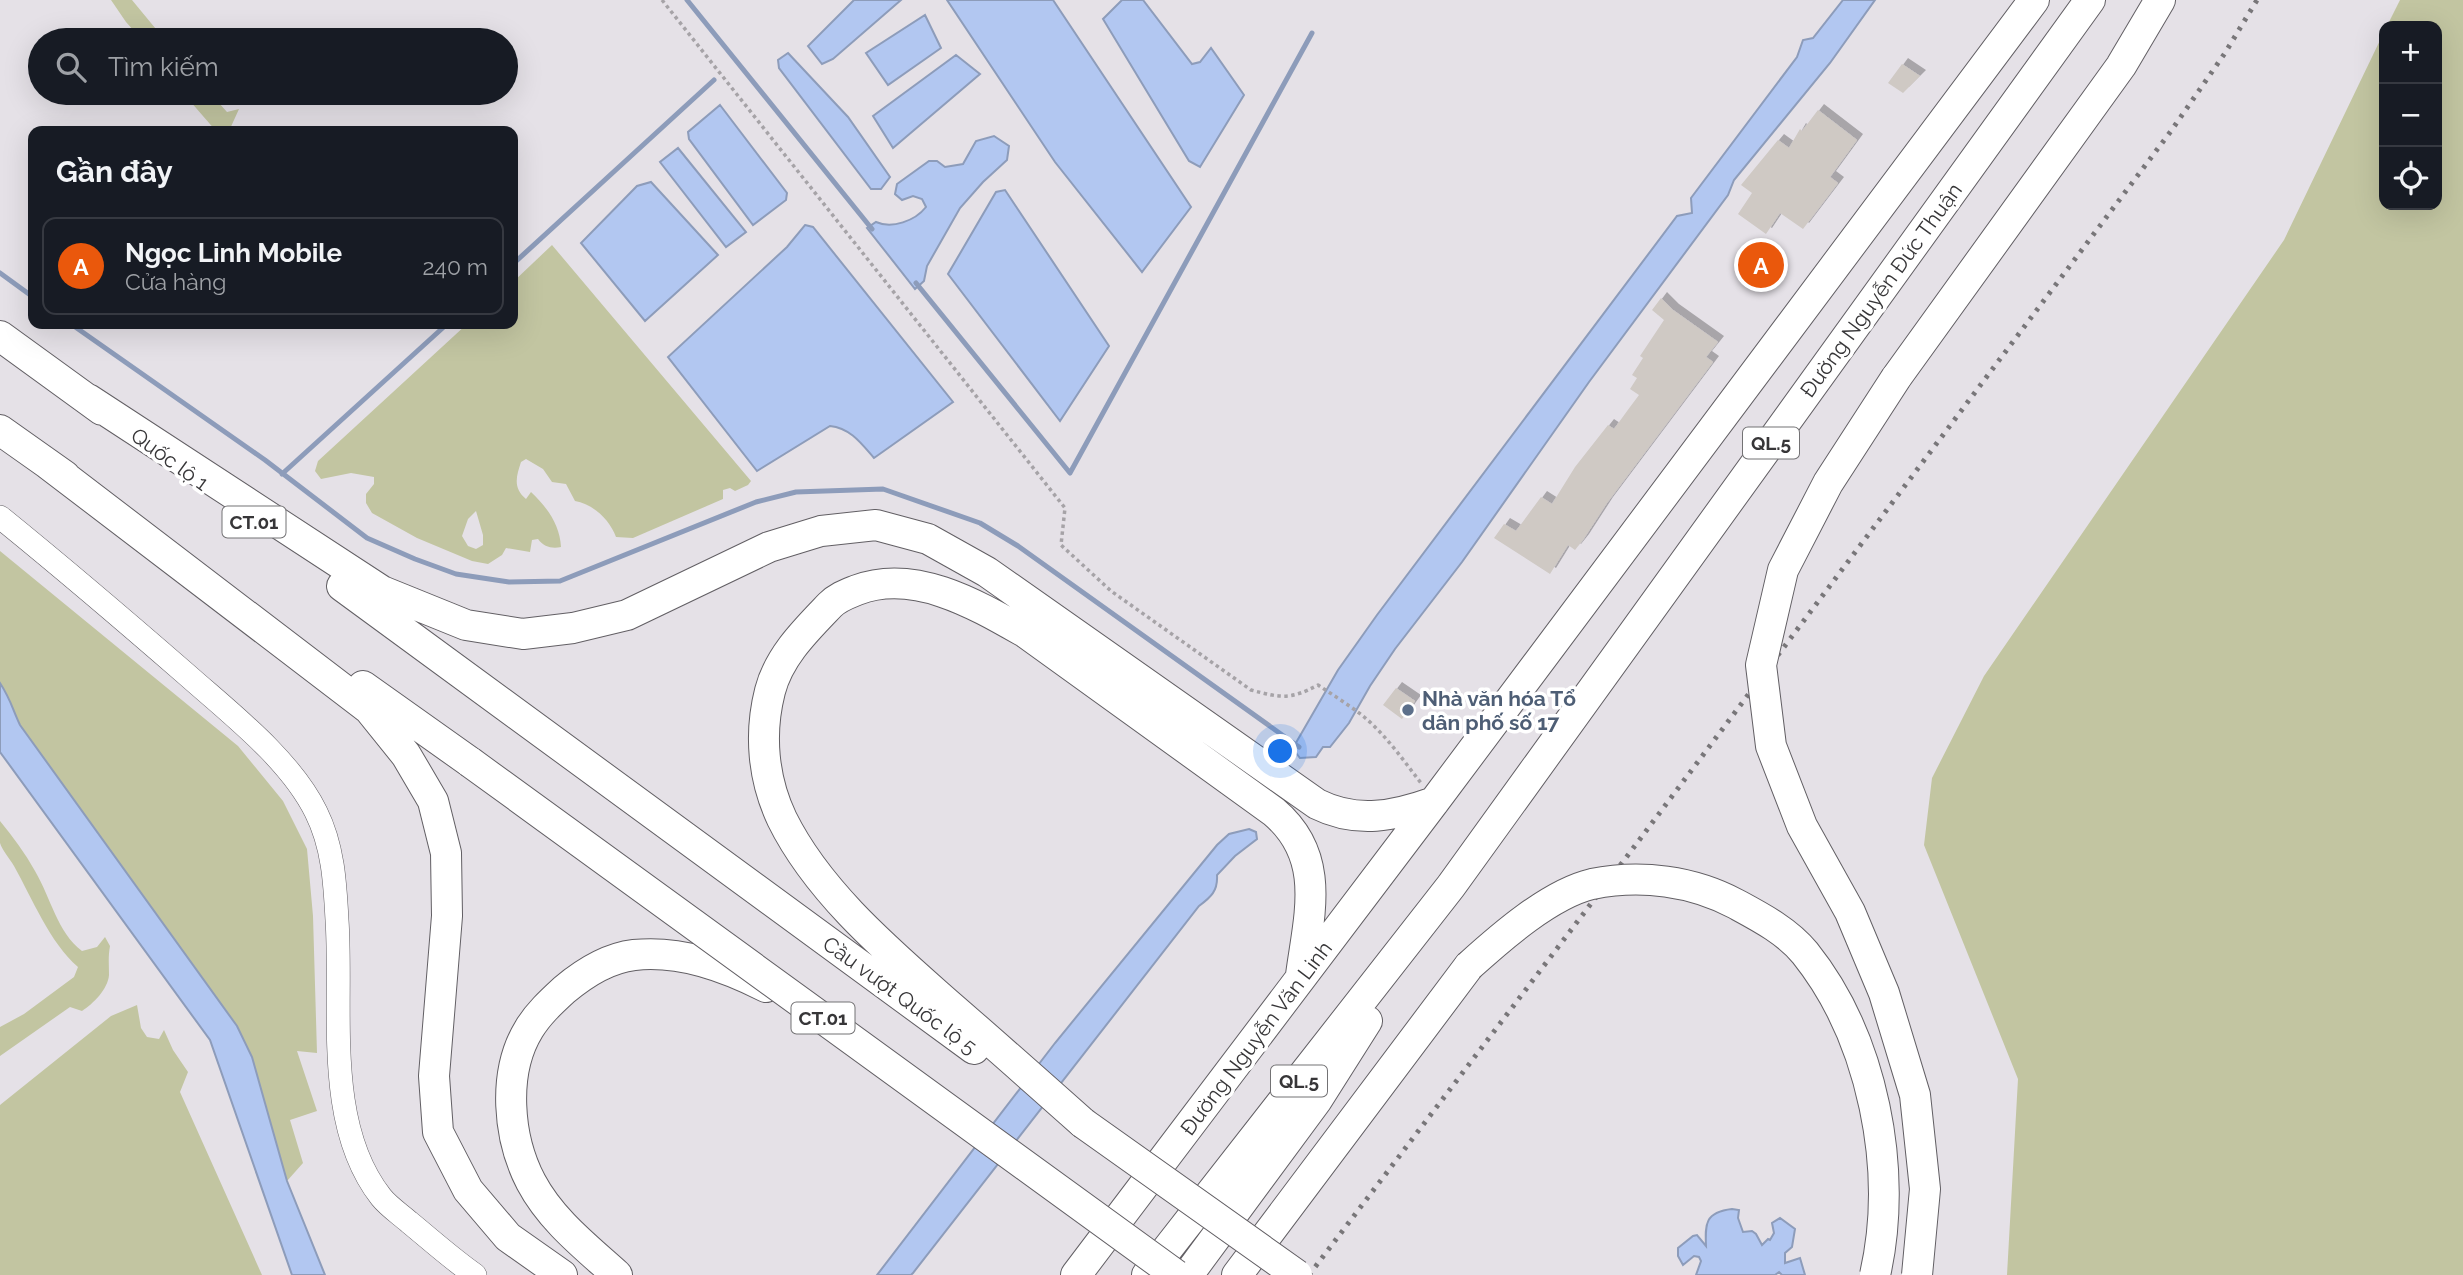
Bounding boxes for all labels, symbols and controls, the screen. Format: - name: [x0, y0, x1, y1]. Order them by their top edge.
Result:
- map controls: [2379, 21, 2442, 210]
- button: +: [2379, 21, 2442, 84]
- search box: [28, 28, 518, 105]
- icon: search: [52, 48, 90, 86]
- text: Tìm kiếm: [108, 52, 219, 82]
- button: −: [2379, 84, 2442, 147]
- button: locate: [2379, 147, 2442, 210]
- text: Gần đây: [56, 154, 173, 189]
- street label: Đường Nguyễn Đức Thuận: [1795, 178, 1967, 402]
- text: Ngọc Linh Mobile: [125, 238, 342, 268]
- pin: A: [1738, 239, 1784, 291]
- text: A: [73, 253, 89, 280]
- text: 240 m: [422, 253, 488, 280]
- text: Cửa hàng: [125, 268, 226, 295]
- street label: Quốc lộ 1: [126, 422, 214, 496]
- road number: QL.5: [1743, 428, 1799, 458]
- road number: CT.01: [222, 506, 286, 538]
- place label: Nhà văn hóa Tổ dân phố số 17: [1422, 686, 1576, 735]
- marker: Nhà văn hóa Tổ dân phố số 17: [1400, 702, 1416, 718]
- your location: [1263, 734, 1297, 768]
- street label: Cầu vượt Quốc lộ 5: [818, 931, 982, 1059]
- street label: Đường Nguyễn Văn Linh: [1175, 936, 1337, 1140]
- road number: CT.01: [792, 1002, 854, 1034]
- road number: QL.5: [1271, 1065, 1327, 1096]

